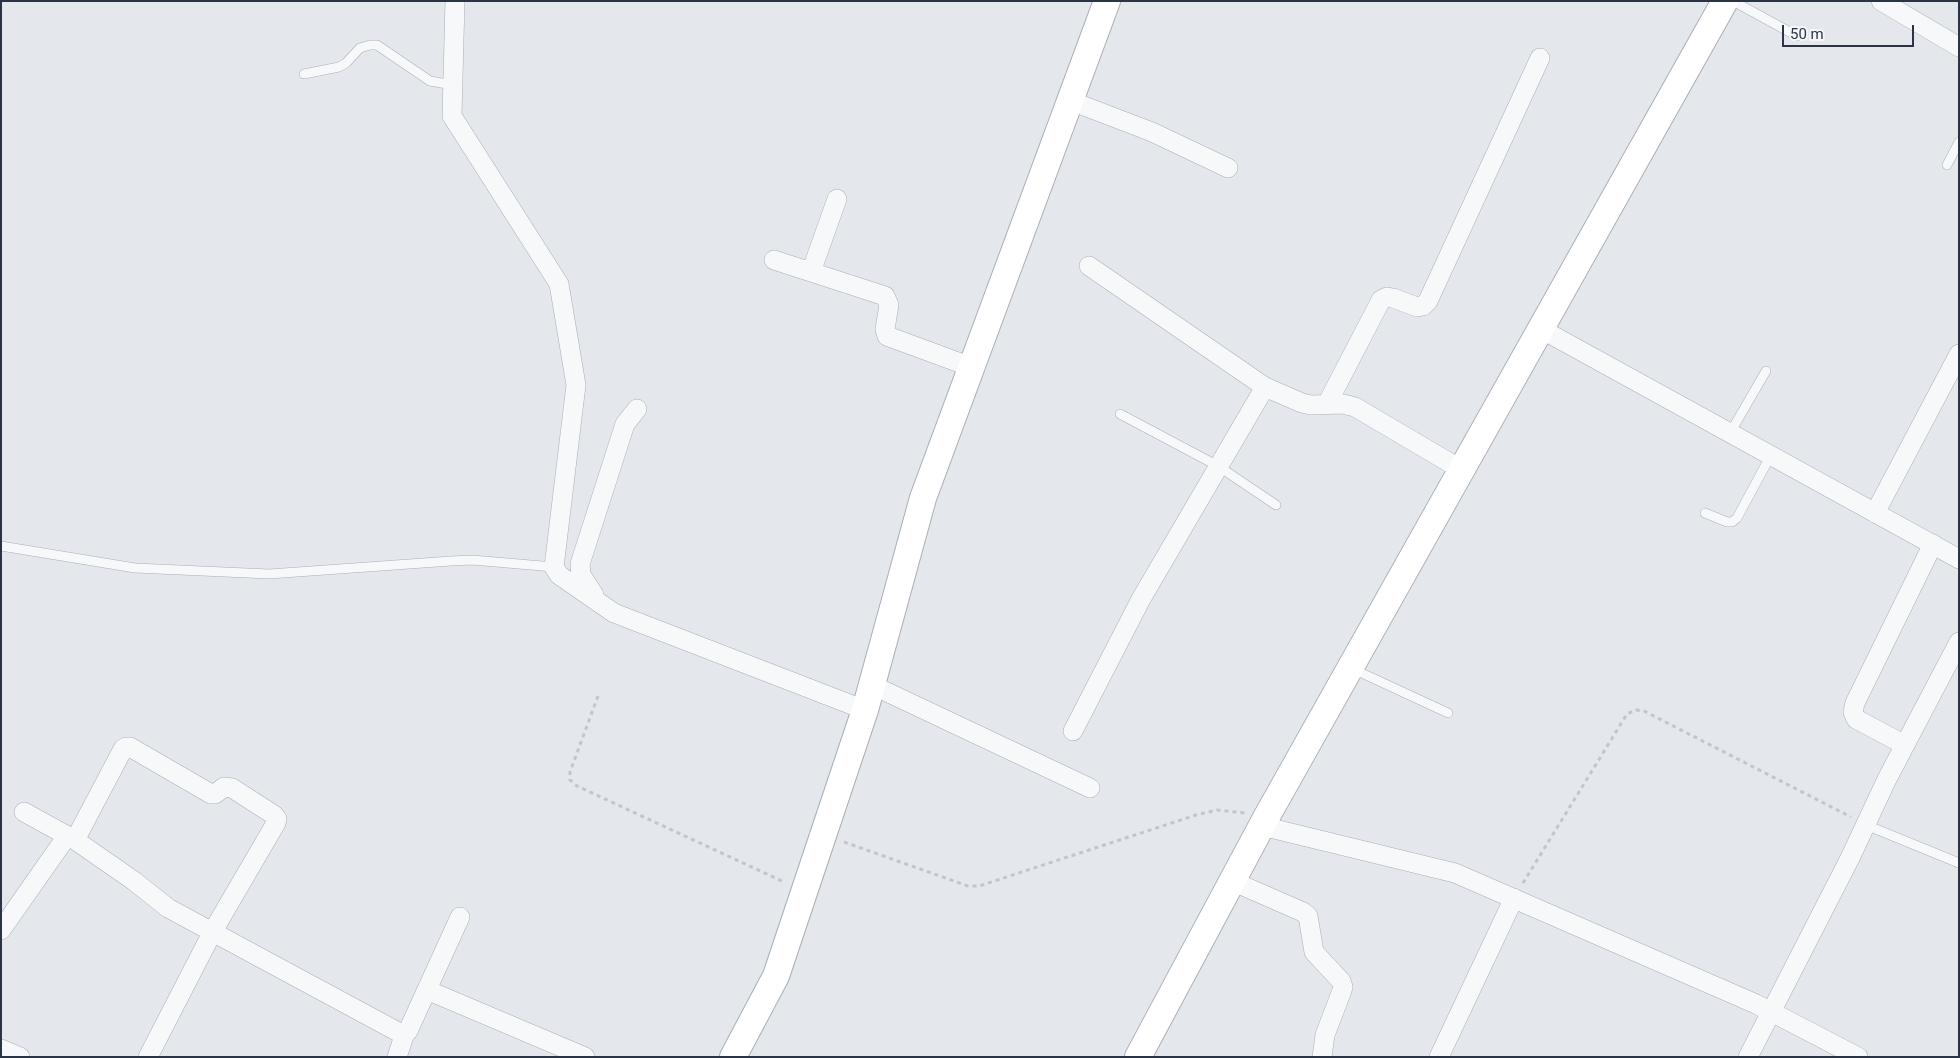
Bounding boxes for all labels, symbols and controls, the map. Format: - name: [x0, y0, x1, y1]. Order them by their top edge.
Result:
- scale bar: [1785, 15, 1918, 47]
- text: 50 m: [1790, 25, 1824, 43]

